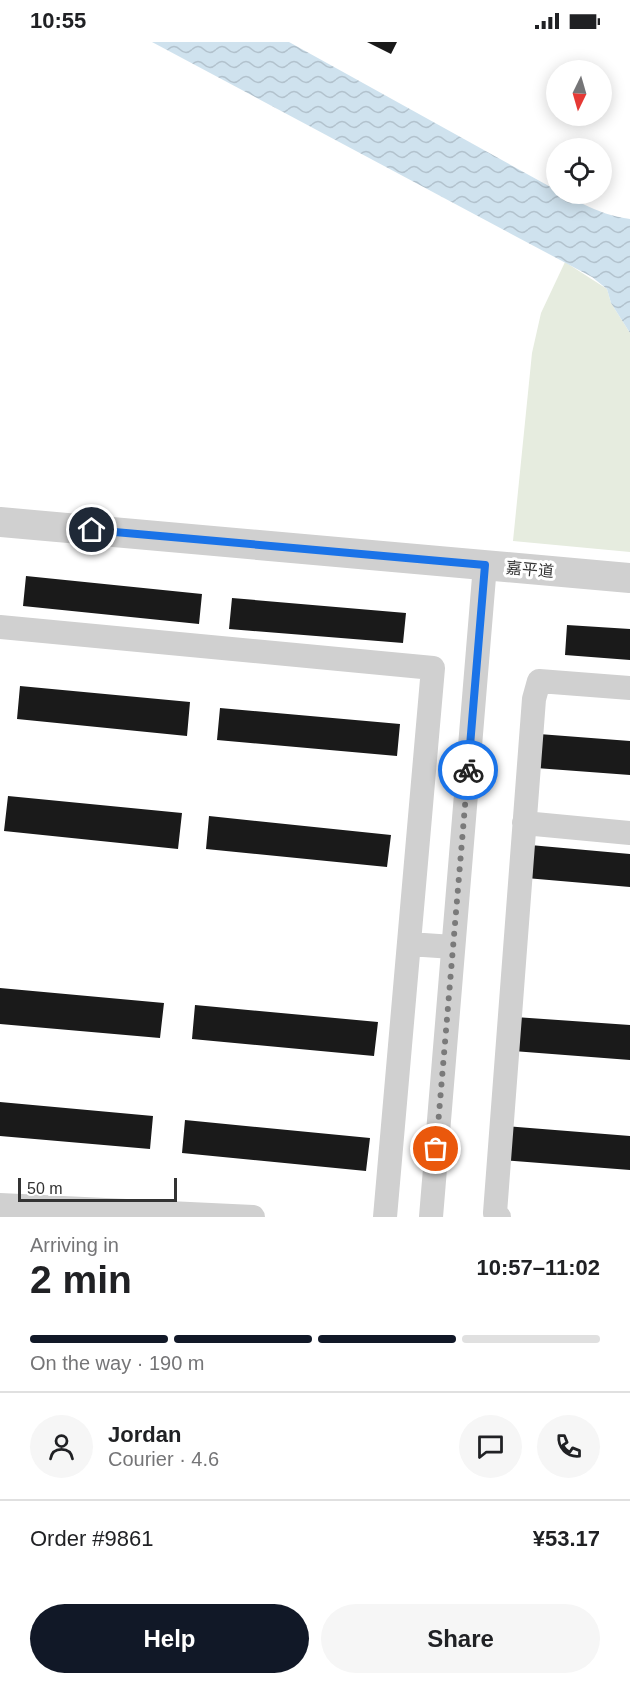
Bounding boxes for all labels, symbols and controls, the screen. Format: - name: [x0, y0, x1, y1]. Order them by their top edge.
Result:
- text: 10:55: [30, 8, 86, 33]
- north arrow: [546, 60, 612, 126]
- map controls: [546, 60, 612, 204]
- button: locate: [546, 138, 612, 204]
- pin: [66, 504, 117, 555]
- icon: home: [75, 513, 108, 546]
- street label: 嘉平道: [505, 559, 555, 580]
- courier: [438, 740, 498, 800]
- icon: bike: [452, 754, 485, 787]
- pin: [410, 1123, 461, 1174]
- icon: bag: [419, 1132, 452, 1165]
- scale bar: [18, 1175, 177, 1202]
- text: 50 m: [27, 1180, 63, 1197]
- text: Arriving in: [30, 1234, 119, 1256]
- text: 10:57–11:02: [476, 1255, 600, 1280]
- text: 2 min: [30, 1258, 132, 1301]
- text: On the way · 190 m: [30, 1352, 205, 1374]
- button: person: [30, 1415, 93, 1478]
- button: chat: [459, 1415, 522, 1478]
- button: phone: [537, 1415, 600, 1478]
- text: Jordan: [108, 1422, 181, 1447]
- text: Courier · 4.6: [108, 1448, 219, 1470]
- text: Order #9861: [30, 1526, 154, 1551]
- text: ¥53.17: [533, 1526, 600, 1551]
- button: Help: [30, 1604, 309, 1673]
- button: Share: [321, 1604, 600, 1673]

